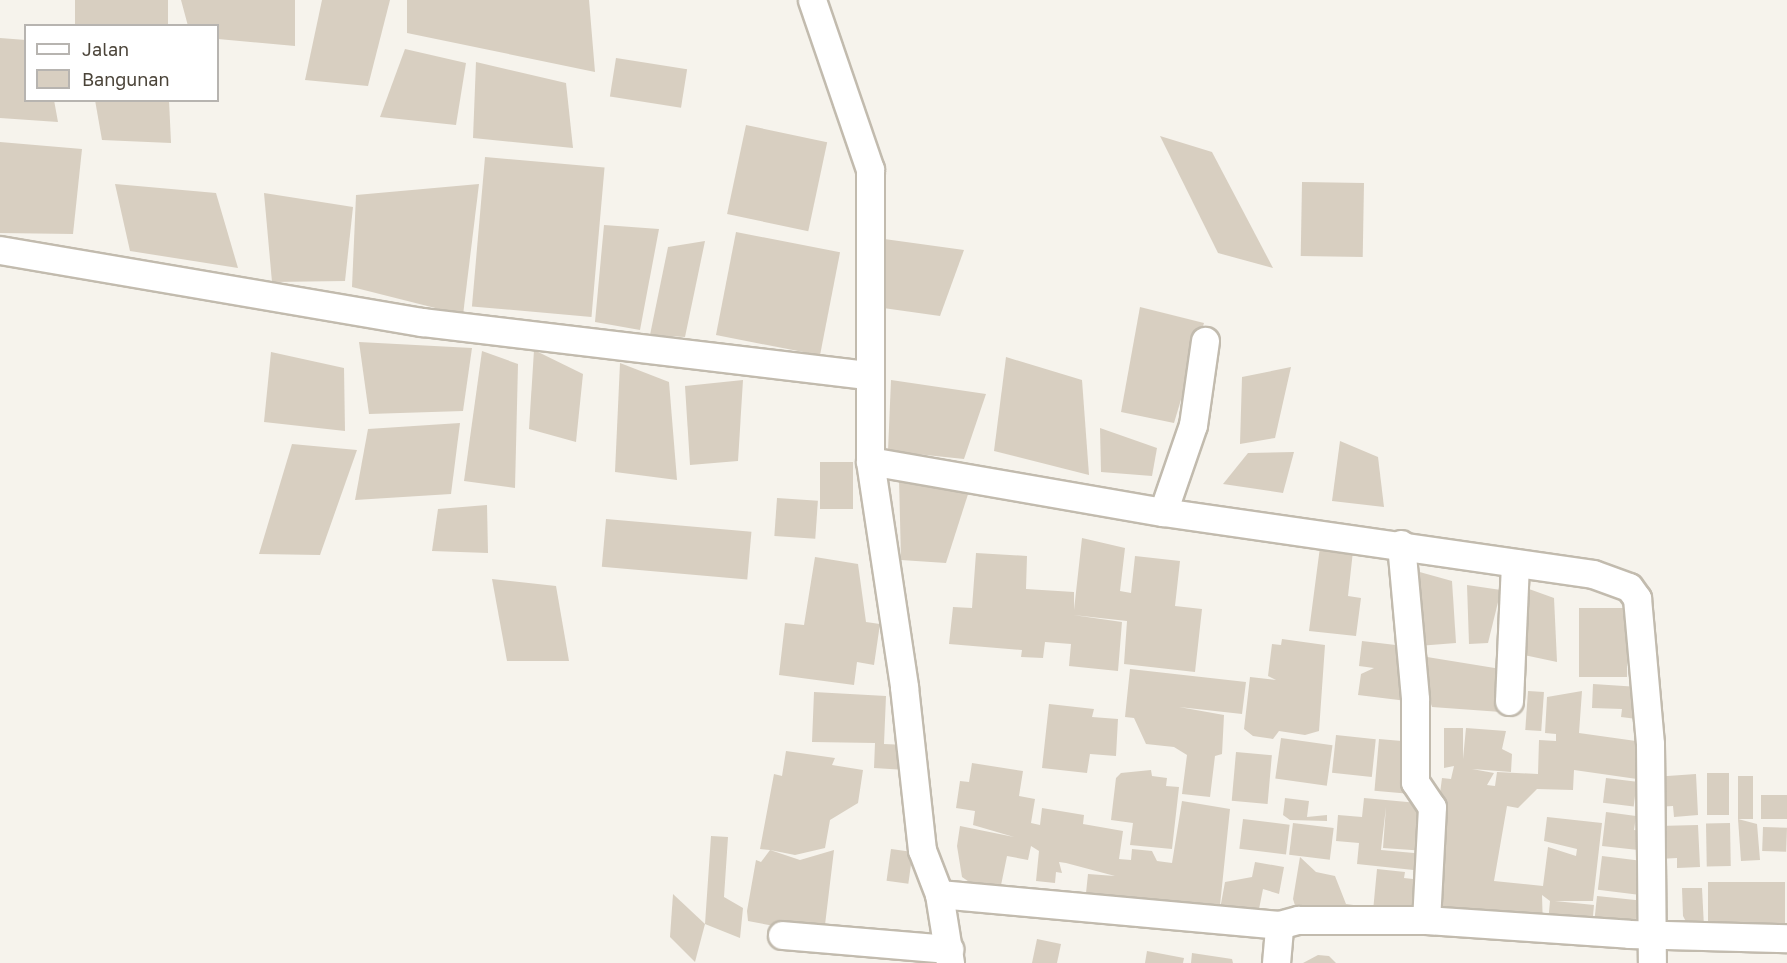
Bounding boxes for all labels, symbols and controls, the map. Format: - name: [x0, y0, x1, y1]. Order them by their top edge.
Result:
- legend: [24, 24, 219, 102]
- text: Jalan: [82, 38, 129, 60]
- text: Bangunan: [82, 68, 170, 90]

